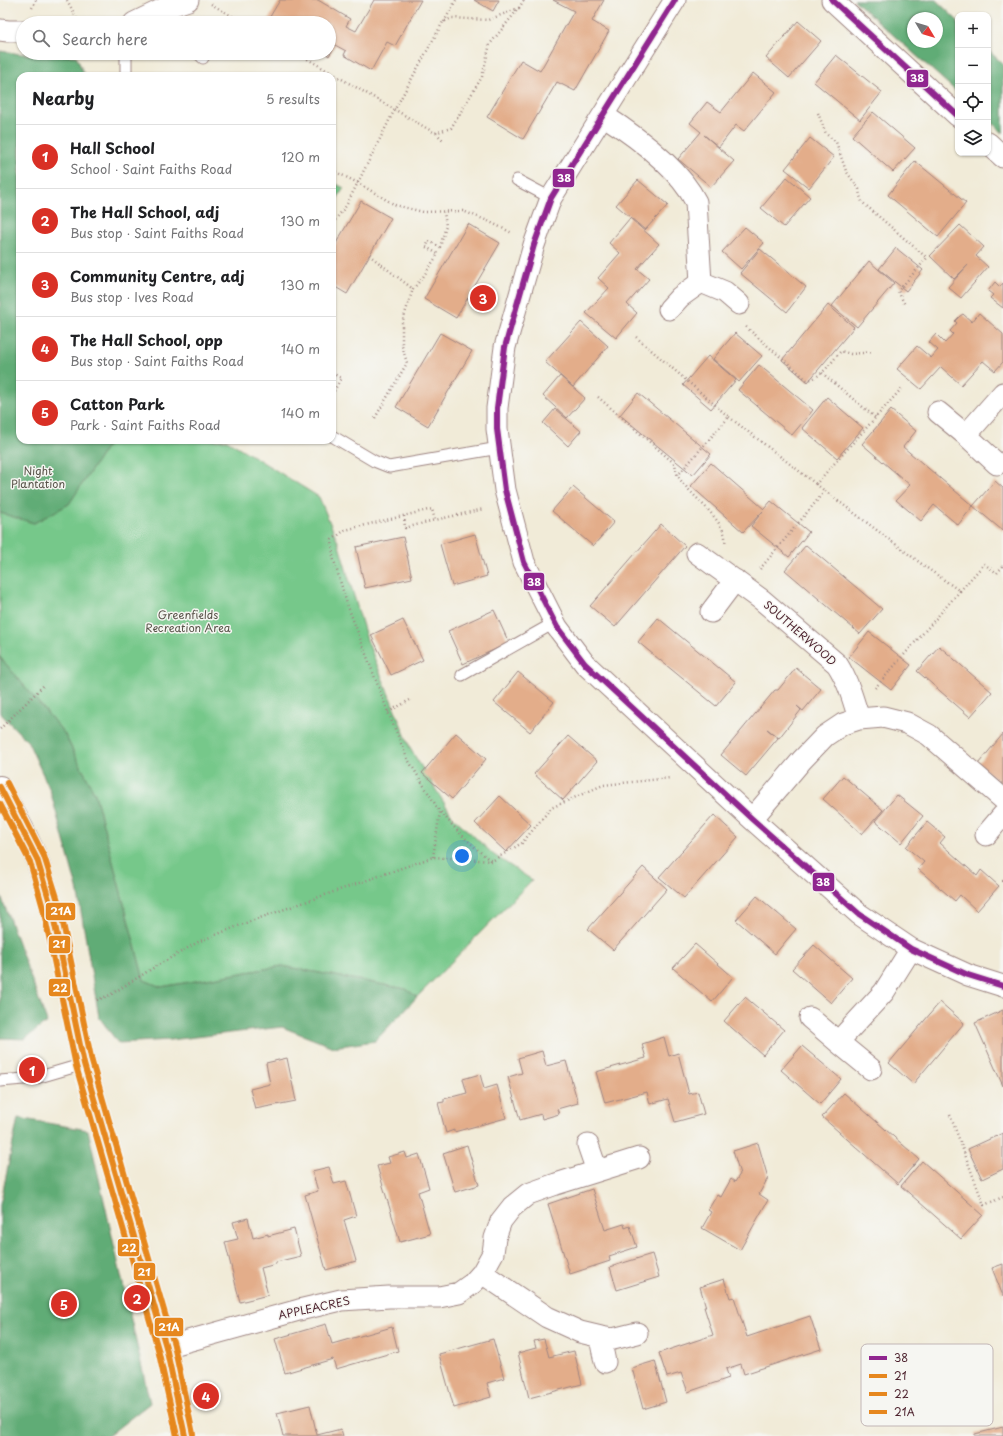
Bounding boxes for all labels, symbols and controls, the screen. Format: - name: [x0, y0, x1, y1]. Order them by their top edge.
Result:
- north arrow: [907, 12, 943, 48]
- map controls: [955, 12, 991, 156]
- button: +: [955, 12, 991, 48]
- search box: [16, 16, 336, 60]
- icon: search: [30, 27, 52, 49]
- text: Search here: [62, 27, 148, 50]
- button: −: [955, 48, 991, 84]
- line badge: 38: [906, 69, 929, 88]
- text: 38: [910, 69, 924, 86]
- button: locate: [955, 84, 991, 120]
- text: Nearby: [32, 85, 94, 111]
- text: 5 results: [266, 89, 320, 108]
- button: layers: [955, 120, 991, 156]
- text: Hall School: [70, 136, 155, 159]
- text: 1: [42, 147, 48, 166]
- text: 120 m: [281, 147, 320, 166]
- text: School · Saint Faiths Road: [70, 159, 232, 178]
- line badge: 38: [552, 168, 575, 188]
- text: 38: [557, 169, 571, 186]
- text: The Hall School, adj: [70, 200, 219, 223]
- text: 2: [40, 211, 50, 230]
- text: 130 m: [281, 211, 320, 230]
- text: Bus stop · Saint Faiths Road: [70, 223, 244, 242]
- text: Community Centre, adj: [70, 264, 245, 287]
- text: 3: [41, 275, 49, 294]
- text: 130 m: [281, 275, 320, 294]
- pin: 3: [470, 283, 496, 313]
- text: Bus stop · Ives Road: [70, 287, 194, 306]
- text: The Hall School, opp: [70, 328, 223, 351]
- text: 4: [41, 339, 49, 358]
- text: 140 m: [281, 339, 320, 358]
- text: Bus stop · Saint Faiths Road: [70, 351, 244, 370]
- text: Catton Park: [70, 392, 165, 415]
- text: 5: [41, 403, 49, 422]
- text: 140 m: [281, 403, 320, 422]
- text: Park · Saint Faiths Road: [70, 415, 221, 434]
- park label: Night Plantation: [11, 462, 65, 492]
- line badge: 38: [523, 572, 545, 591]
- text: 38: [527, 573, 541, 590]
- street label: SOUTHERWOOD: [760, 596, 841, 669]
- park label: Greenfields Recreation Area: [145, 606, 231, 636]
- your location: [452, 846, 472, 866]
- line badge: 38: [812, 872, 835, 892]
- text: 38: [816, 873, 830, 890]
- line badge: 21A: [45, 902, 76, 921]
- text: 21A: [50, 902, 72, 919]
- line badge: 21: [48, 935, 71, 954]
- text: 21: [53, 935, 65, 952]
- line badge: 22: [48, 978, 71, 997]
- text: 22: [53, 979, 67, 996]
- pin: 1: [19, 1055, 45, 1085]
- line badge: 22: [117, 1238, 140, 1257]
- text: 22: [122, 1239, 136, 1256]
- line badge: 21: [133, 1262, 156, 1281]
- text: 21: [138, 1263, 150, 1280]
- pin: 2: [124, 1283, 150, 1313]
- pin: 5: [51, 1289, 77, 1319]
- street label: APPLEACRES: [276, 1292, 351, 1323]
- line badge: 21A: [154, 1317, 184, 1337]
- text: 21A: [158, 1318, 180, 1335]
- legend: [861, 1344, 993, 1426]
- text: 38: [894, 1349, 908, 1366]
- text: 21: [894, 1367, 907, 1384]
- pin: 4: [193, 1381, 219, 1411]
- text: 22: [894, 1385, 909, 1402]
- text: 21A: [894, 1403, 915, 1420]

